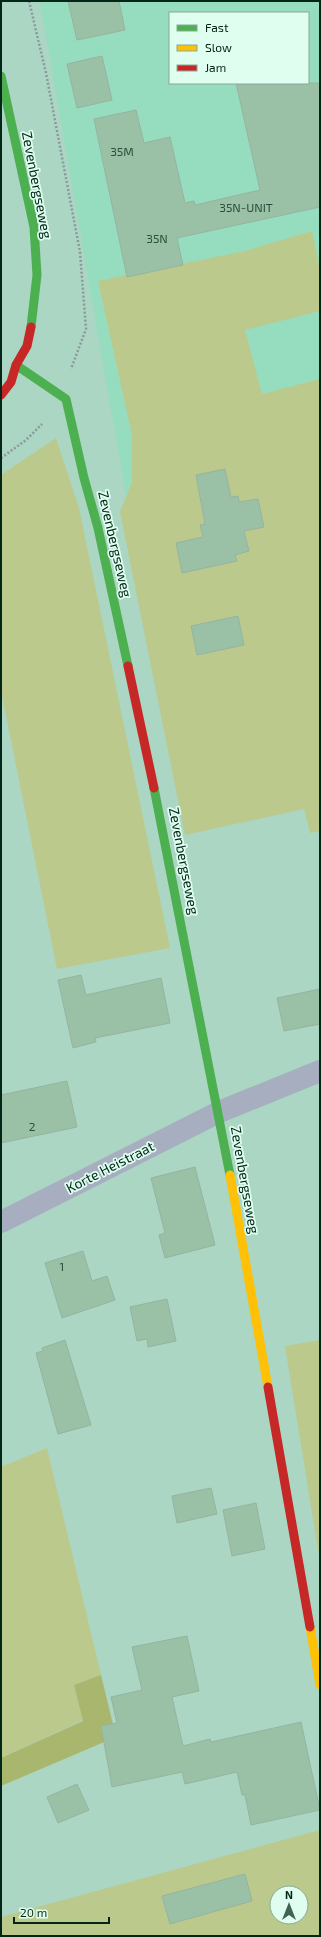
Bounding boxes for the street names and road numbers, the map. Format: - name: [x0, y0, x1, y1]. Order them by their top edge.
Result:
- street label: Zevenbergseweg: [19, 130, 56, 240]
- street label: Zevenbergseweg: [95, 489, 136, 599]
- street label: Zevenbergseweg: [166, 806, 203, 916]
- street label: Zevenbergseweg: [228, 1125, 263, 1235]
- street label: Korte Heistraat: [63, 1137, 157, 1196]

